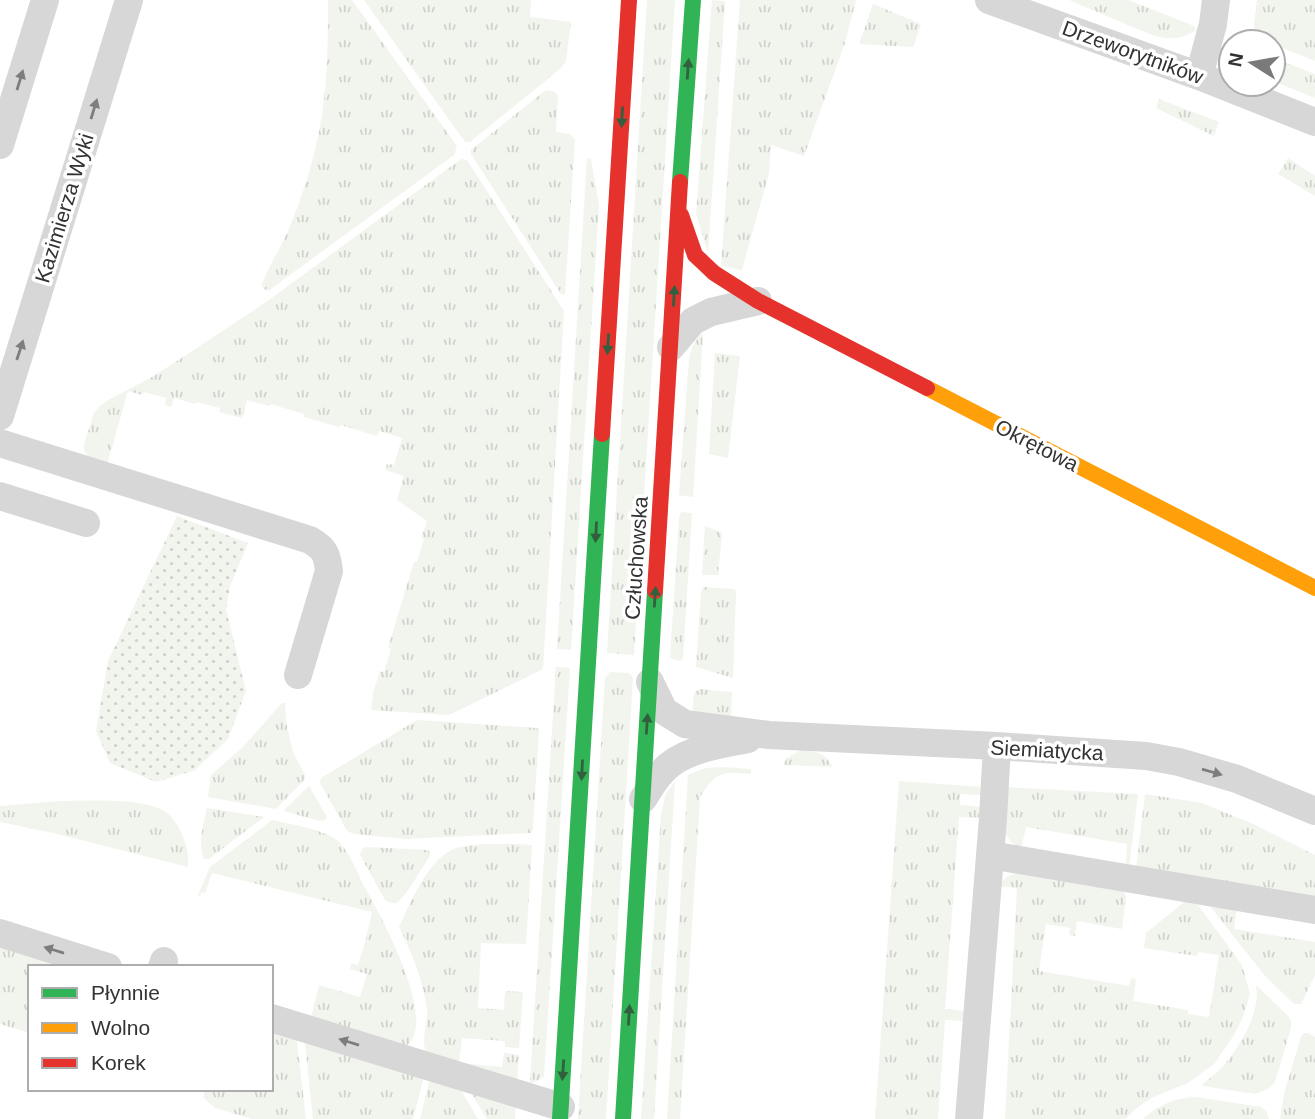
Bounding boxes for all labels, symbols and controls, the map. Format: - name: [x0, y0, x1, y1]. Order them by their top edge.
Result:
- street label: Drzeworytników: [1059, 16, 1207, 88]
- north arrow: [1217, 28, 1287, 98]
- text: N: [1224, 51, 1247, 69]
- one-way arrow: [683, 58, 694, 80]
- one-way arrow: [15, 69, 26, 90]
- one-way arrow: [90, 99, 100, 120]
- one-way arrow: [617, 106, 628, 128]
- street label: Kazimierza Wyki: [30, 131, 98, 285]
- one-way arrow: [668, 285, 679, 307]
- one-way arrow: [602, 333, 613, 355]
- one-way arrow: [15, 340, 26, 361]
- street label: Okrętowa: [992, 414, 1083, 476]
- street label: Człuchowska: [620, 495, 652, 621]
- one-way arrow: [590, 521, 601, 543]
- one-way arrow: [650, 585, 661, 607]
- one-way arrow: [642, 713, 653, 735]
- street label: Siemiatycka: [990, 736, 1104, 764]
- one-way arrow: [576, 759, 587, 781]
- one-way arrow: [1202, 767, 1223, 777]
- one-way arrow: [43, 944, 64, 955]
- legend: [28, 965, 273, 1091]
- text: Płynnie: [91, 981, 160, 1004]
- one-way arrow: [624, 1004, 635, 1026]
- text: Wolno: [91, 1016, 150, 1039]
- one-way arrow: [339, 1036, 360, 1047]
- text: Korek: [91, 1051, 146, 1074]
- one-way arrow: [558, 1060, 569, 1082]

